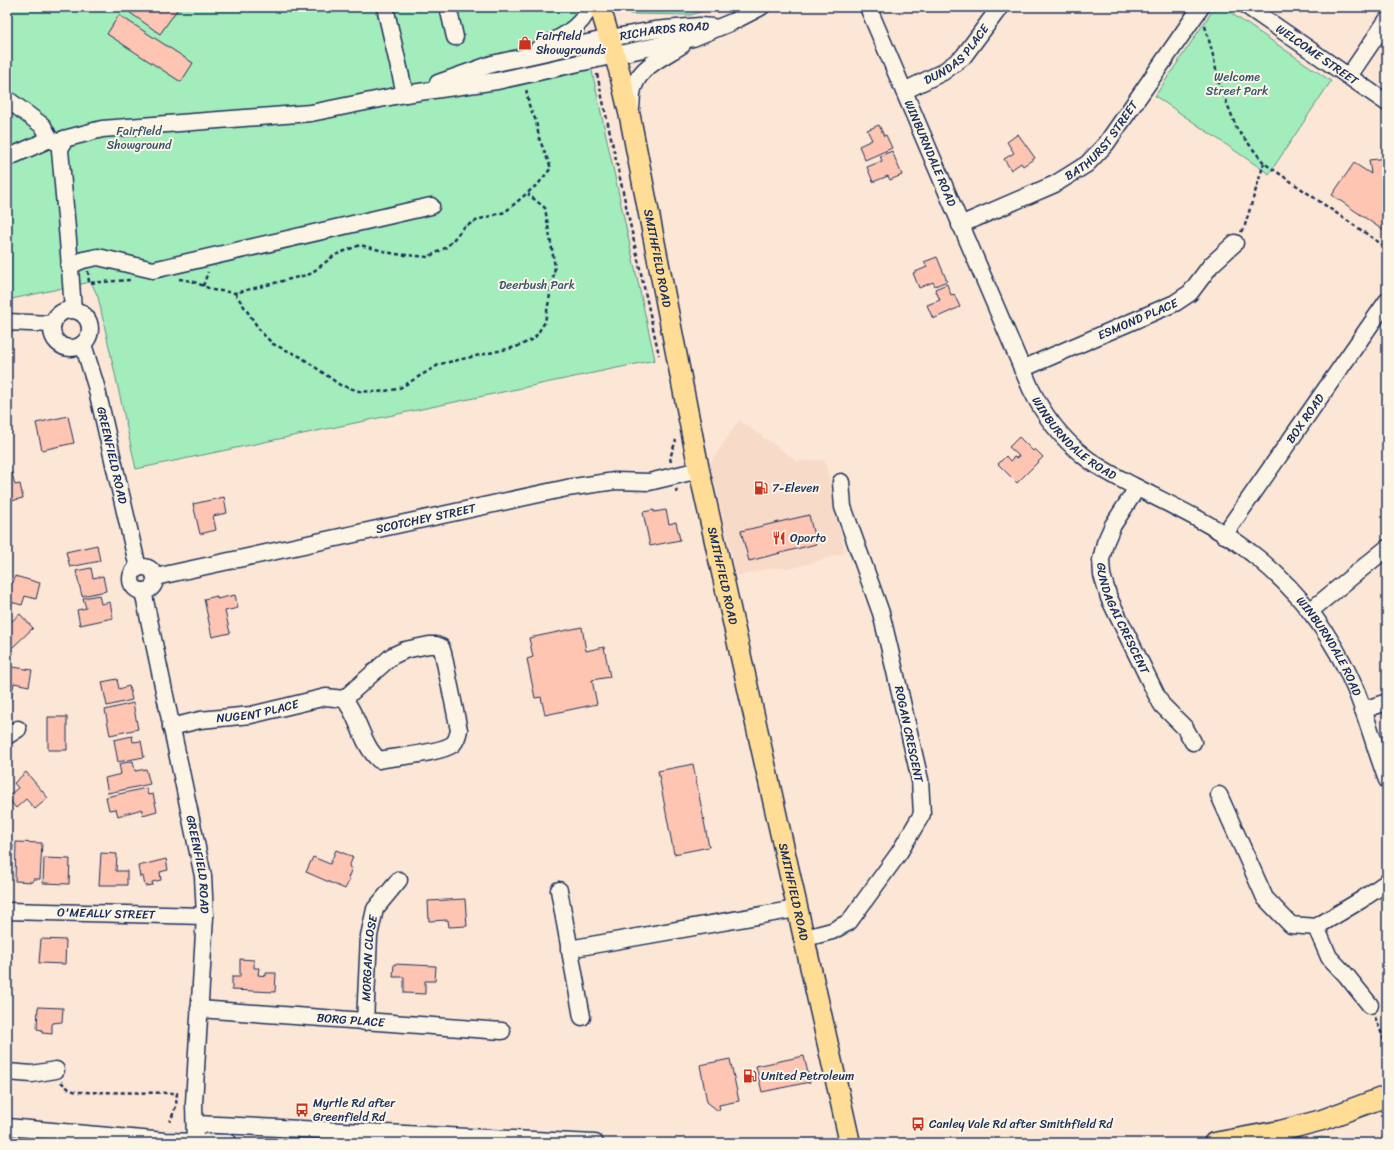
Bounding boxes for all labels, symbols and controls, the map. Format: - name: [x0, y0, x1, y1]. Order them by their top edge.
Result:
- street label: RICHARDS ROAD: [618, 15, 711, 47]
- street label: DUNDAS PLACE: [920, 18, 996, 91]
- street label: WELCOME STREET: [1271, 18, 1364, 92]
- place label: Fairfield Showgrounds: [536, 25, 607, 61]
- shop icon: Fairfield Showgrounds: [517, 35, 533, 51]
- park label: Welcome Street Park: [1206, 66, 1269, 102]
- street label: BATHURST STREET: [1060, 95, 1145, 186]
- street label: WINBURNDALE ROAD: [898, 96, 963, 210]
- park label: Fairfield Showground: [107, 120, 172, 156]
- street label: SMITHFIELD ROAD: [637, 207, 678, 309]
- park label: Deerbush Park: [499, 274, 575, 296]
- street label: ESMOND PLACE: [1094, 292, 1183, 346]
- street label: BOX ROAD: [1280, 388, 1331, 448]
- street label: WINBURNDALE ROAD: [1026, 392, 1121, 486]
- street label: GREENFIELD ROAD: [90, 404, 134, 507]
- place label: 7-Eleven: [772, 477, 819, 499]
- fuel station icon: 7-Eleven: [753, 480, 769, 496]
- street label: SCOTCHEY STREET: [374, 497, 479, 540]
- street label: SMITHFIELD ROAD: [701, 524, 744, 627]
- place label: Oporto: [790, 527, 826, 549]
- restaurant icon: Oporto: [771, 530, 787, 546]
- street label: GUNDAGAI CRESCENT: [1090, 562, 1156, 679]
- street label: WINBURNDALE ROAD: [1290, 591, 1368, 699]
- street label: ROGAN CRESCENT: [888, 684, 930, 785]
- street label: NUGENT PLACE: [215, 693, 302, 729]
- street label: GREENFIELD ROAD: [179, 813, 216, 915]
- street label: SMITHFIELD ROAD: [772, 841, 815, 943]
- street label: O'MEALLY STREET: [57, 901, 156, 926]
- street label: MORGAN CLOSE: [355, 912, 385, 1002]
- street label: BORG PLACE: [316, 1007, 387, 1034]
- place label: United Petroleum: [761, 1065, 854, 1087]
- fuel station icon: United Petroleum: [742, 1068, 758, 1084]
- place label: Myrtle Rd after Greenfield Rd: [313, 1092, 396, 1128]
- bus stop icon: Myrtle Rd after Greenfield Rd: [294, 1102, 310, 1118]
- place label: Canley Vale Rd after Smithfield Rd: [929, 1113, 1113, 1135]
- bus stop icon: Canley Vale Rd after Smithfield Rd: [910, 1116, 926, 1132]

